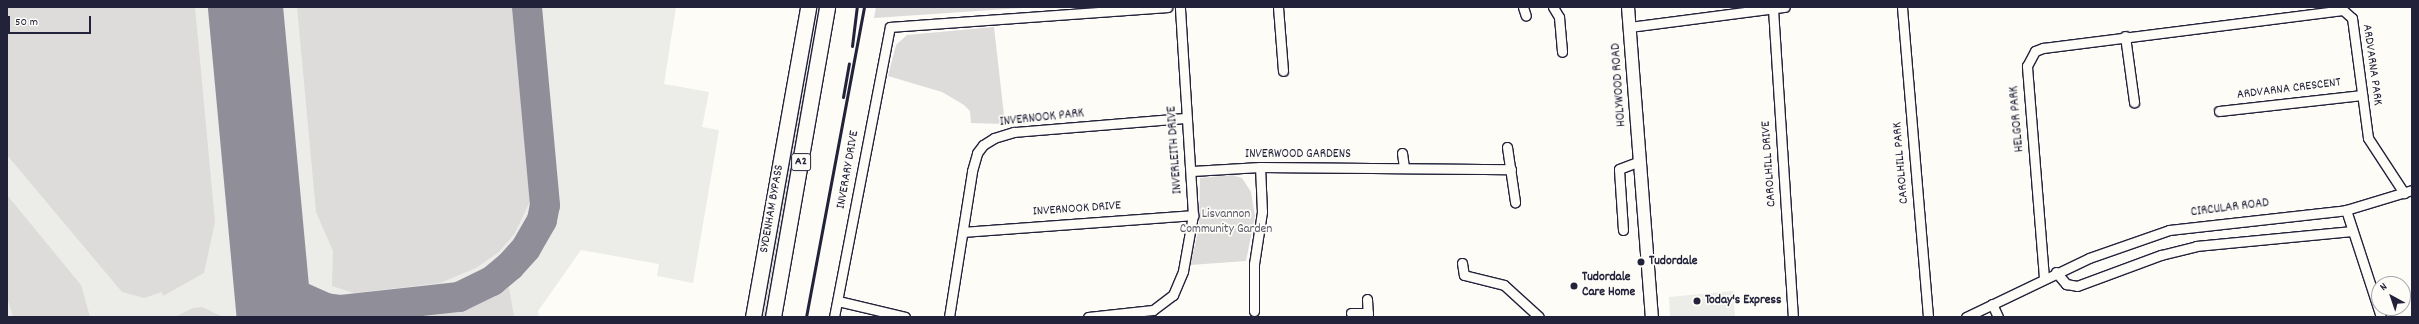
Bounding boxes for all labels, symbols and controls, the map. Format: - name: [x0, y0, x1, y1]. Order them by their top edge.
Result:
- scale bar: [10, 8, 93, 34]
- text: 50 m: [15, 14, 38, 31]
- street label: ARDVARNA PARK: [2358, 23, 2384, 107]
- street label: HOLYWOOD ROAD: [1609, 43, 1631, 127]
- street label: ARDVARNA CRESCENT: [2236, 76, 2342, 104]
- street label: HELGOR PARK: [2007, 85, 2029, 153]
- street label: INVERLEITH DRIVE: [1165, 105, 1187, 195]
- street label: INVERNOOK PARK: [999, 107, 1085, 131]
- street label: CAROLHILL DRIVE: [1759, 120, 1781, 208]
- street label: CAROLHILL PARK: [1891, 121, 1913, 205]
- street label: INVERARY DRIVE: [834, 130, 864, 210]
- street label: INVERWOOD GARDENS: [1245, 147, 1351, 163]
- road number: A2: [791, 152, 811, 172]
- street label: SYDENHAM BYPASS: [758, 164, 788, 254]
- street label: CIRCULAR ROAD: [2190, 196, 2270, 222]
- street label: INVERNOOK DRIVE: [1032, 199, 1122, 221]
- park label: Lisvannon Community Garden: [1180, 208, 1272, 239]
- place label: Tudordale: [1649, 254, 1698, 270]
- marker: Tudordale: [1636, 257, 1646, 267]
- place label: Tudordale Care Home: [1582, 271, 1635, 302]
- north arrow: [2371, 276, 2411, 316]
- text: N: [2377, 280, 2391, 295]
- marker: Tudordale Care Home: [1569, 281, 1579, 291]
- place label: Today's Express: [1705, 293, 1781, 309]
- marker: Today's Express: [1692, 296, 1702, 306]

